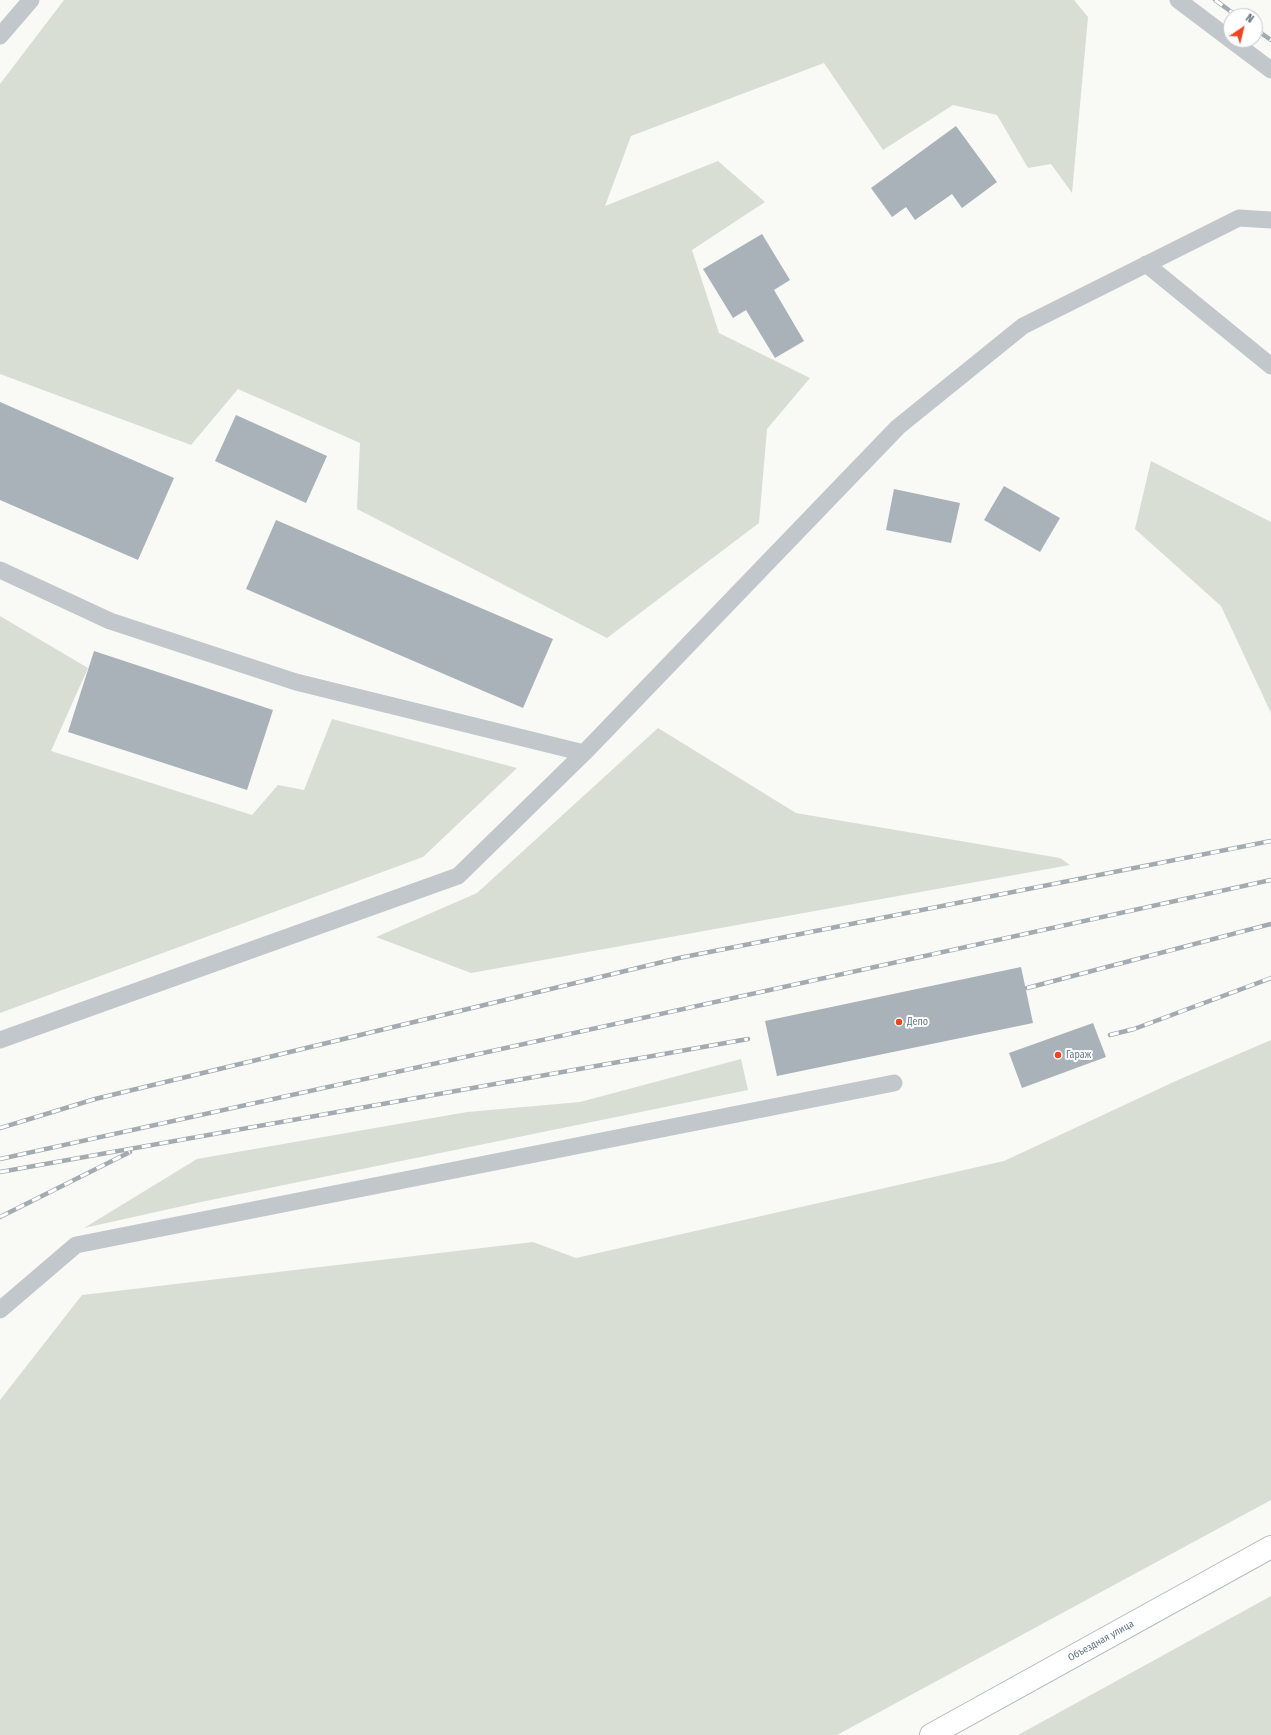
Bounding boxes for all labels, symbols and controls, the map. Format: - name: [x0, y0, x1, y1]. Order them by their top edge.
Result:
- north arrow: [1223, 8, 1263, 48]
- text: N: [1243, 11, 1256, 26]
- place label: Депо: [907, 1016, 928, 1028]
- marker: Депо: [894, 1017, 904, 1027]
- place label: Гараж: [1066, 1049, 1091, 1061]
- marker: Гараж: [1053, 1050, 1063, 1060]
- street label: Объездная улица: [1066, 1618, 1136, 1664]

